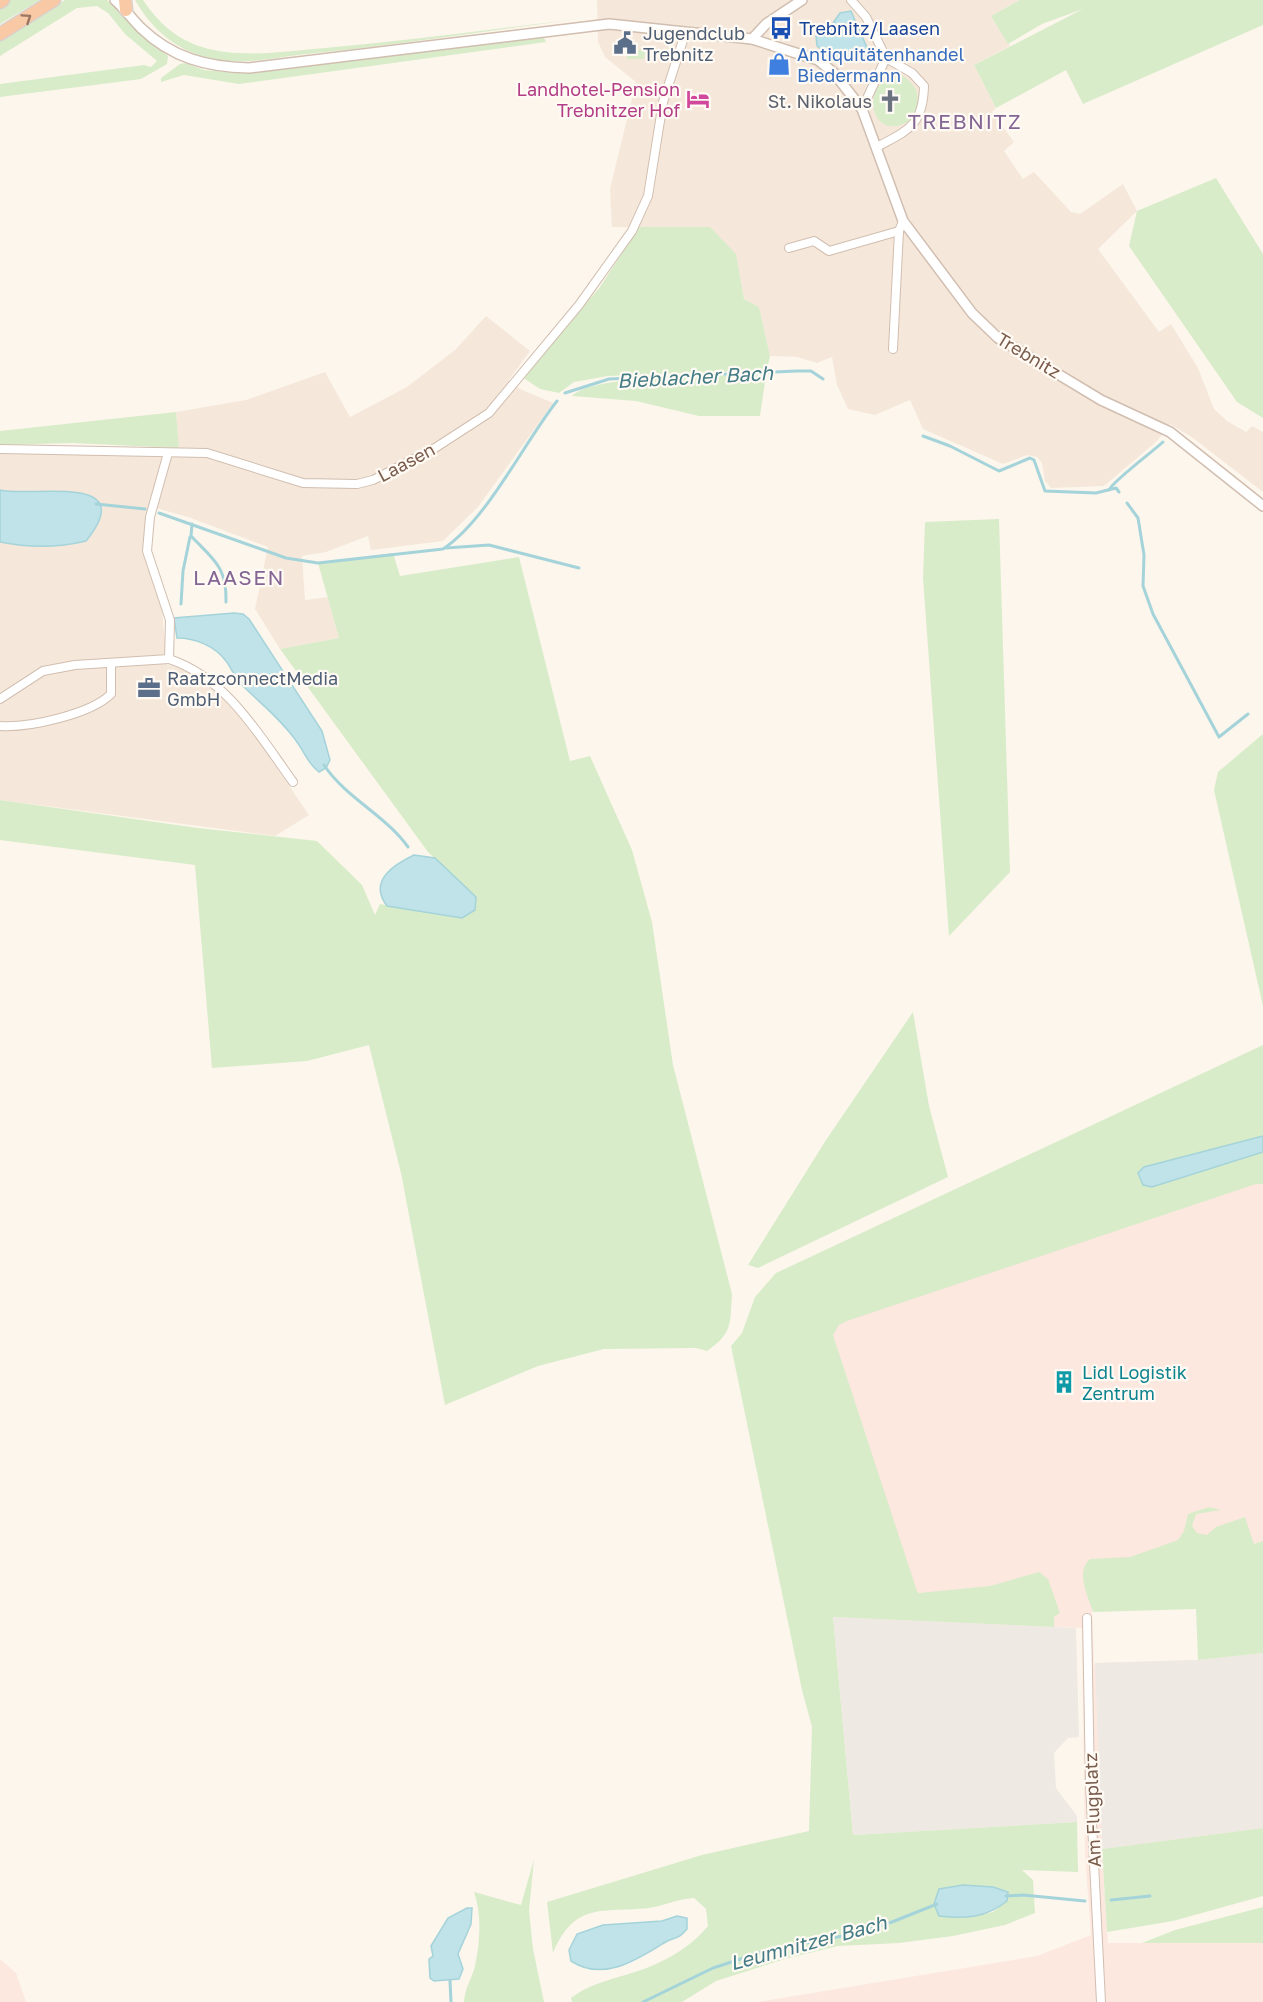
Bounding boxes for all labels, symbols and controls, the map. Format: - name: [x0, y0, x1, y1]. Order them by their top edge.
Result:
- one-way arrow: [21, 14, 32, 25]
- bus stop icon: Trebnitz/Laasen: [768, 15, 794, 41]
- place label: Trebnitz/Laasen: [799, 17, 940, 39]
- place label: Jugendclub Trebnitz: [643, 22, 745, 65]
- public building icon: Jugendclub Trebnitz: [612, 30, 638, 56]
- place label: Antiquitätenhandel Biedermann: [797, 43, 964, 86]
- shop icon: Antiquitätenhandel Biedermann: [766, 51, 792, 77]
- place label: Landhotel-Pension Trebnitzer Hof: [517, 78, 680, 121]
- hotel icon: Landhotel-Pension Trebnitzer Hof: [685, 86, 711, 112]
- church icon: St. Nikolaus: [877, 88, 903, 114]
- place label: St. Nikolaus: [768, 90, 872, 112]
- district label: TREBNITZ: [908, 108, 1022, 134]
- street label: Trebnitz: [993, 327, 1065, 383]
- water label: Bieblacher Bach: [617, 360, 774, 392]
- street label: Laasen: [374, 438, 438, 486]
- district label: LAASEN: [193, 564, 285, 590]
- place label: RaatzconnectMedia GmbH: [167, 667, 338, 710]
- office icon: RaatzconnectMedia GmbH: [136, 675, 162, 701]
- place label: Lidl Logistik Zentrum: [1082, 1361, 1187, 1404]
- building icon: Lidl Logistik Zentrum: [1051, 1369, 1077, 1395]
- street label: Am Flugplatz: [1079, 1752, 1105, 1868]
- water label: Leumnitzer Bach: [727, 1909, 890, 1974]

